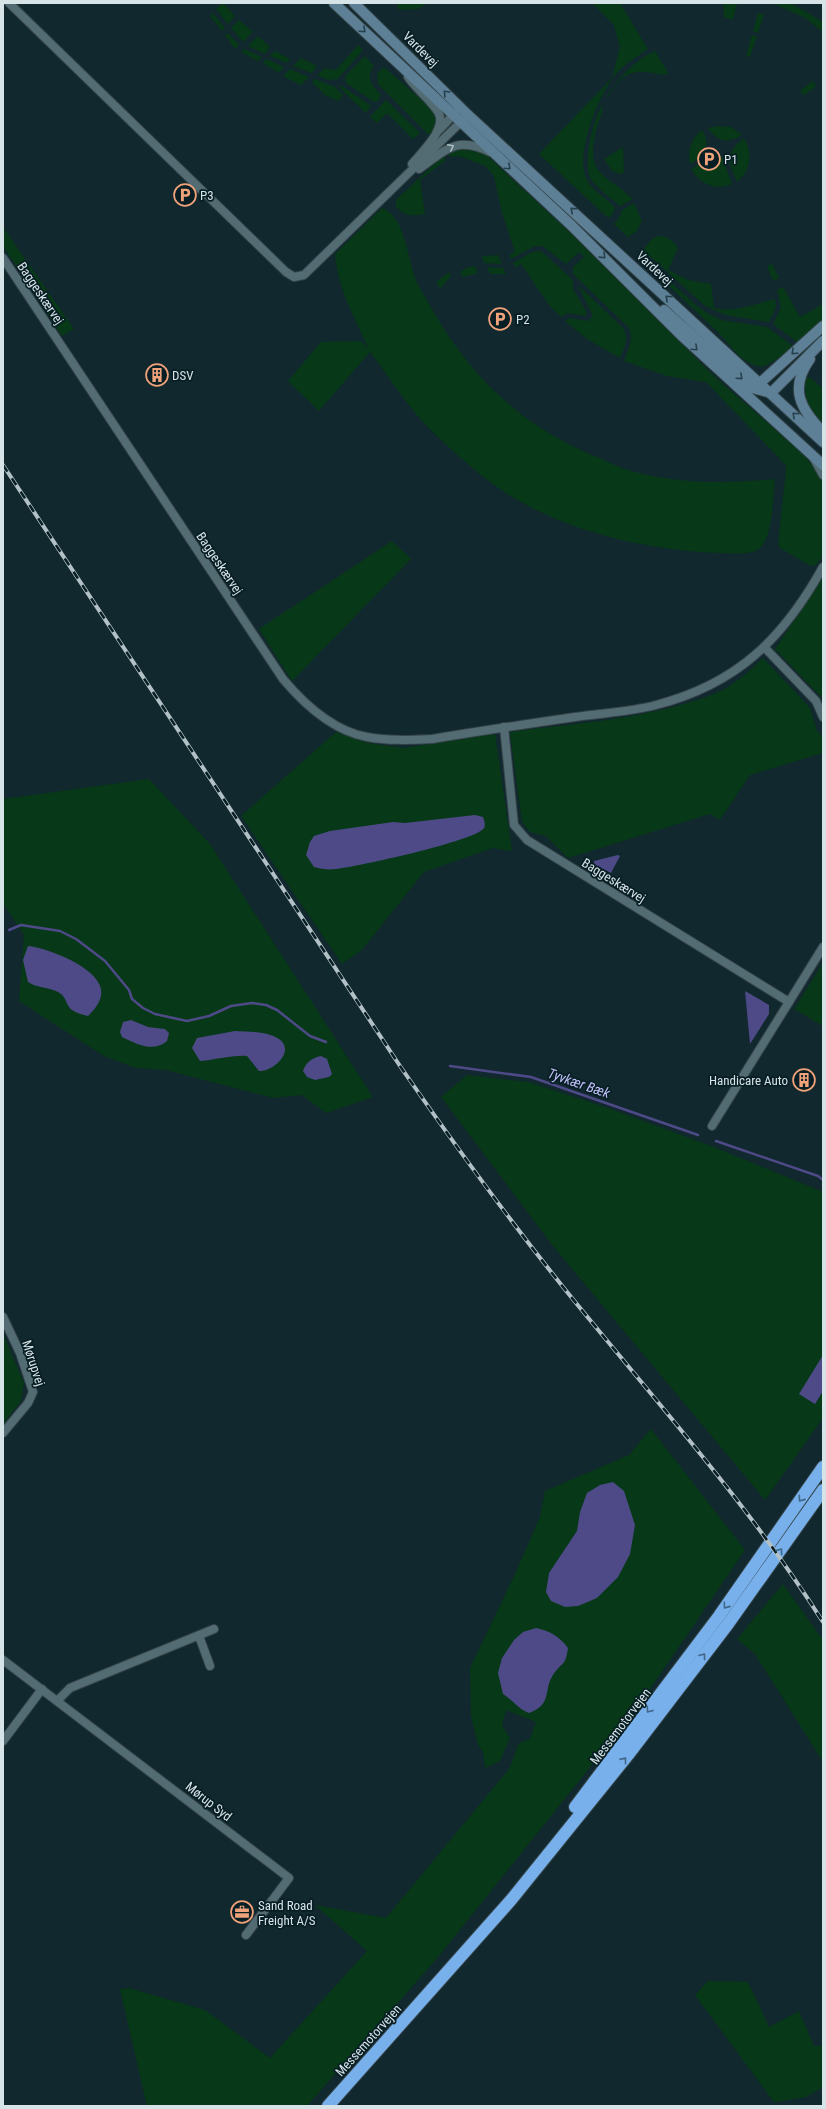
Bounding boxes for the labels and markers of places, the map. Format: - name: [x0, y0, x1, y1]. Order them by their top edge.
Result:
- parking icon: P1: [696, 146, 722, 172]
- place label: P1: [724, 152, 738, 167]
- parking icon: P3: [172, 182, 198, 208]
- place label: P3: [200, 188, 214, 203]
- parking icon: P2: [487, 306, 513, 332]
- place label: P2: [516, 312, 530, 327]
- building icon: DSV: [144, 362, 170, 388]
- place label: DSV: [172, 368, 194, 383]
- building icon: Handicare Auto: [791, 1067, 817, 1093]
- place label: Handicare Auto: [709, 1073, 788, 1088]
- place label: Sand Road Freight A/S: [258, 1898, 316, 1928]
- office icon: Sand Road Freight A/S: [229, 1899, 255, 1925]

